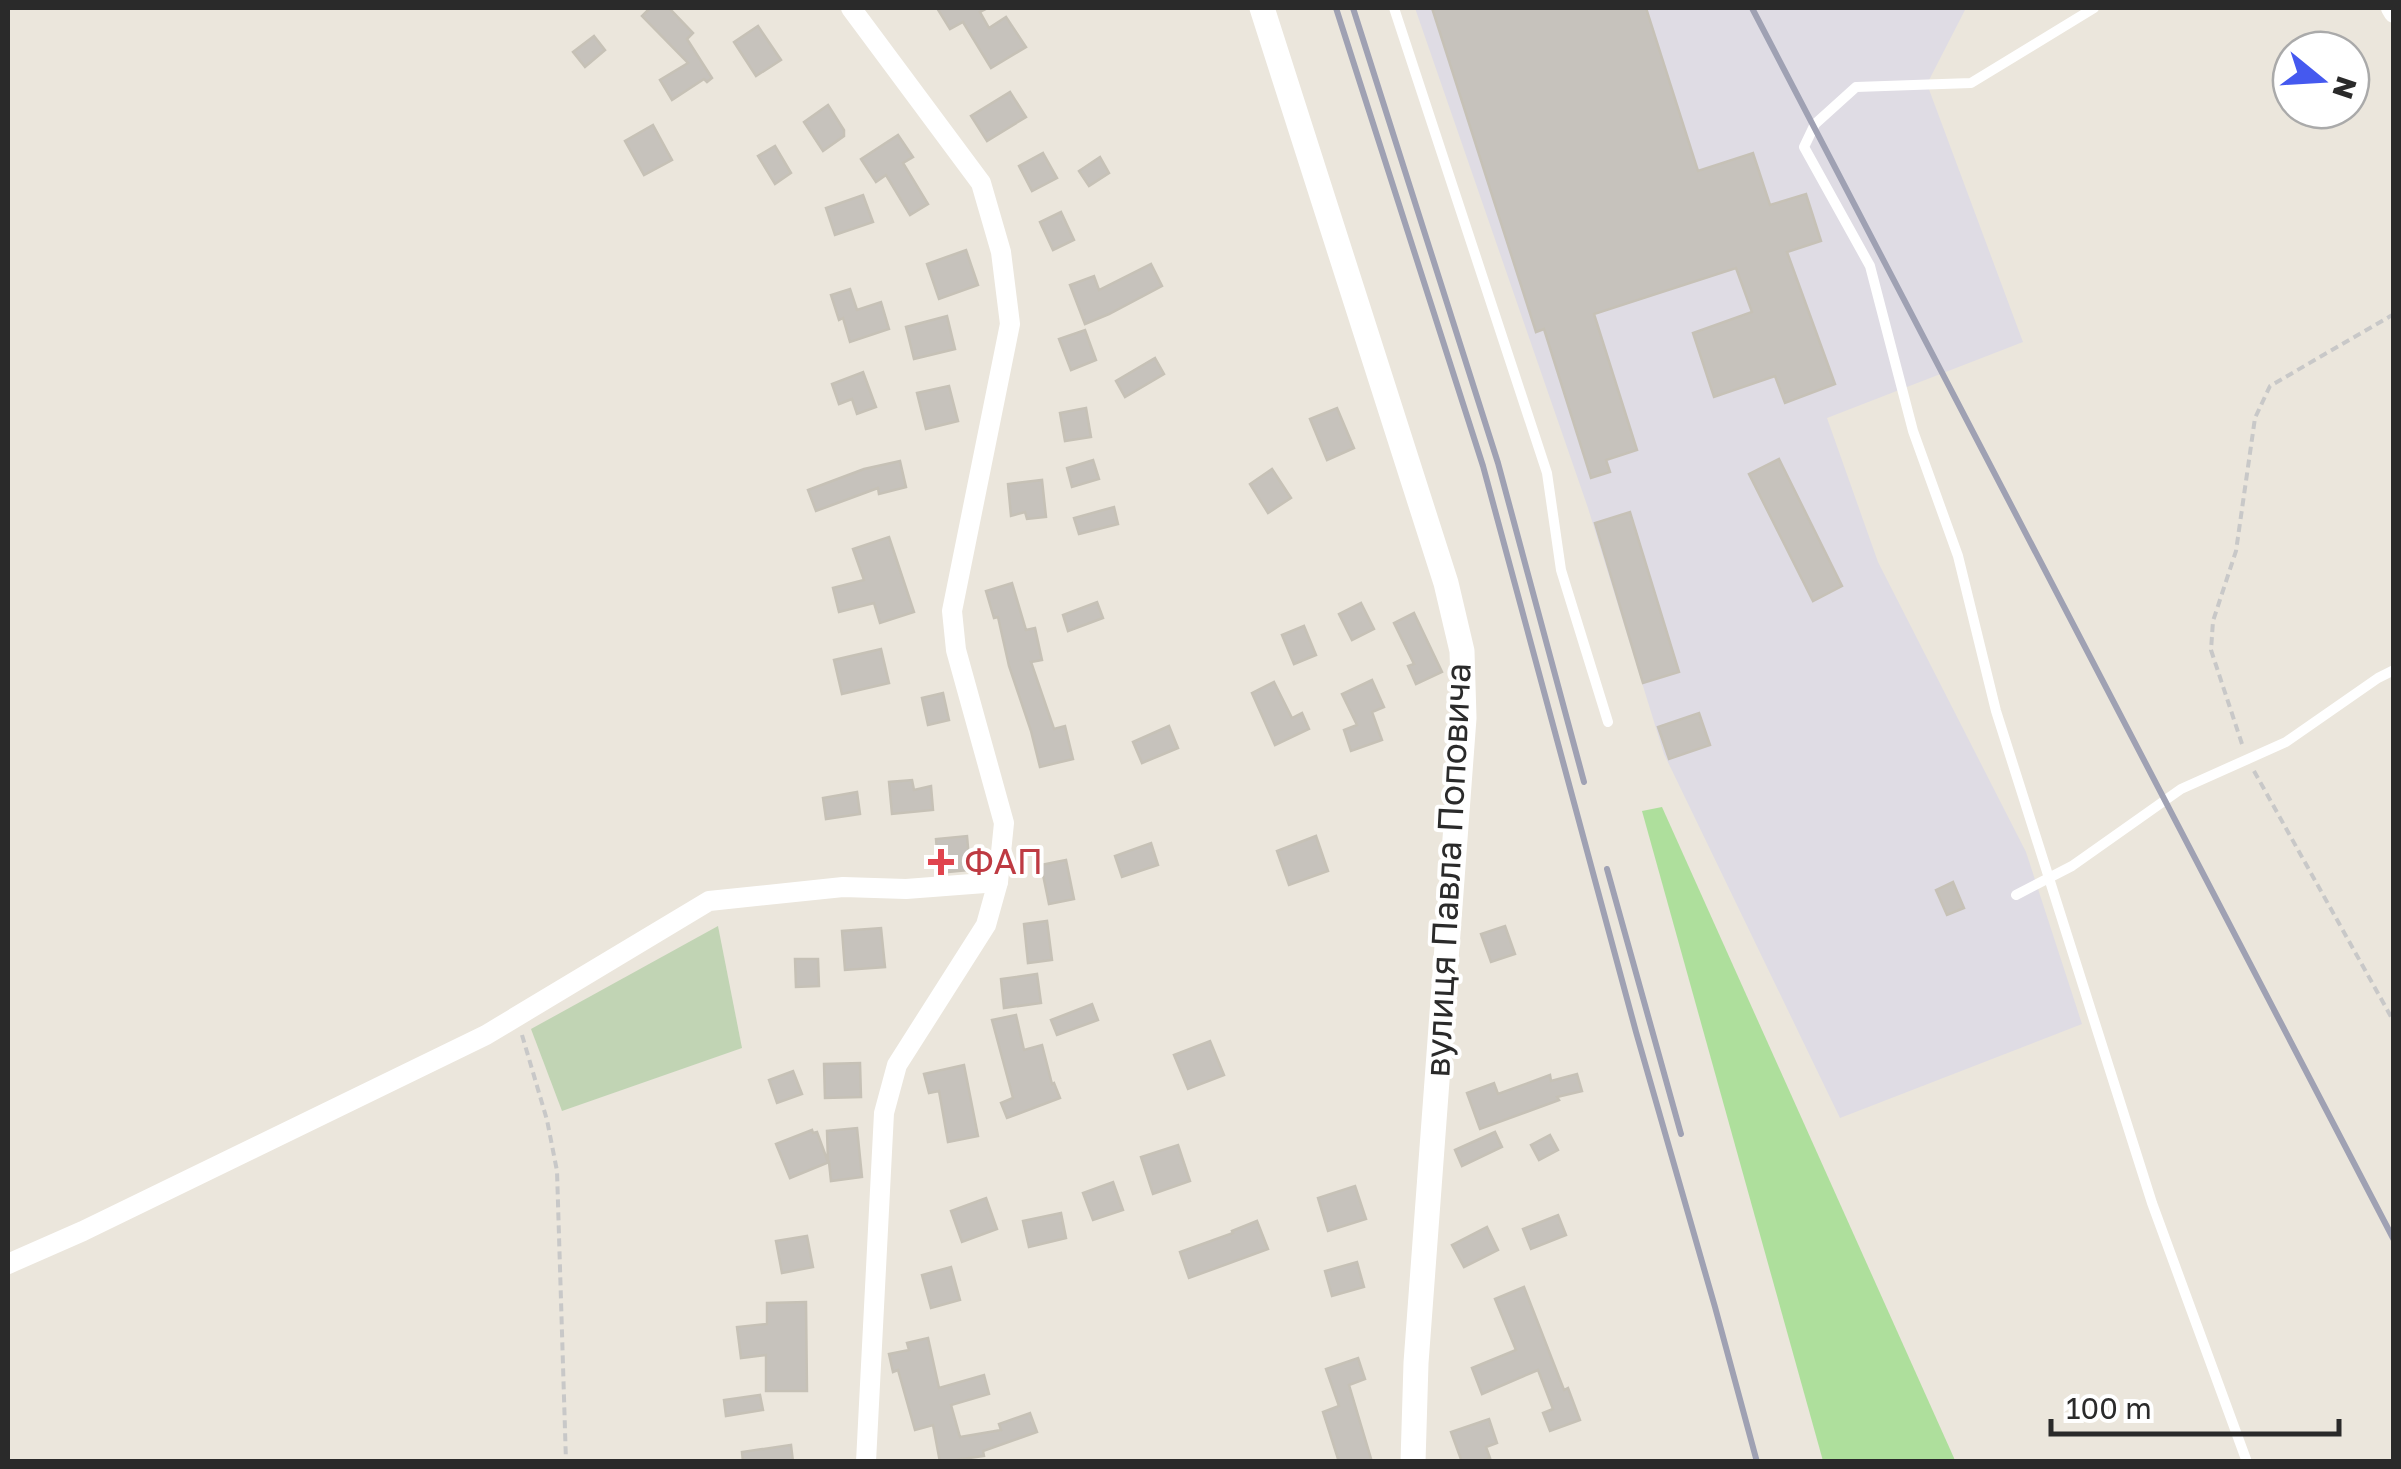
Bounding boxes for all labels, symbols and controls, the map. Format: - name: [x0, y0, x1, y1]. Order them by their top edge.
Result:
- north arrow: [2271, 30, 2371, 130]
- text: N: [2326, 73, 2364, 103]
- street label: вулиця Павла Поповича: [1415, 662, 1479, 1078]
- place label: ФАП: [964, 840, 1043, 882]
- marker: ФАП: [928, 849, 954, 875]
- scale bar: [2051, 1374, 2338, 1436]
- text: 100 m: [2066, 1390, 2152, 1426]

